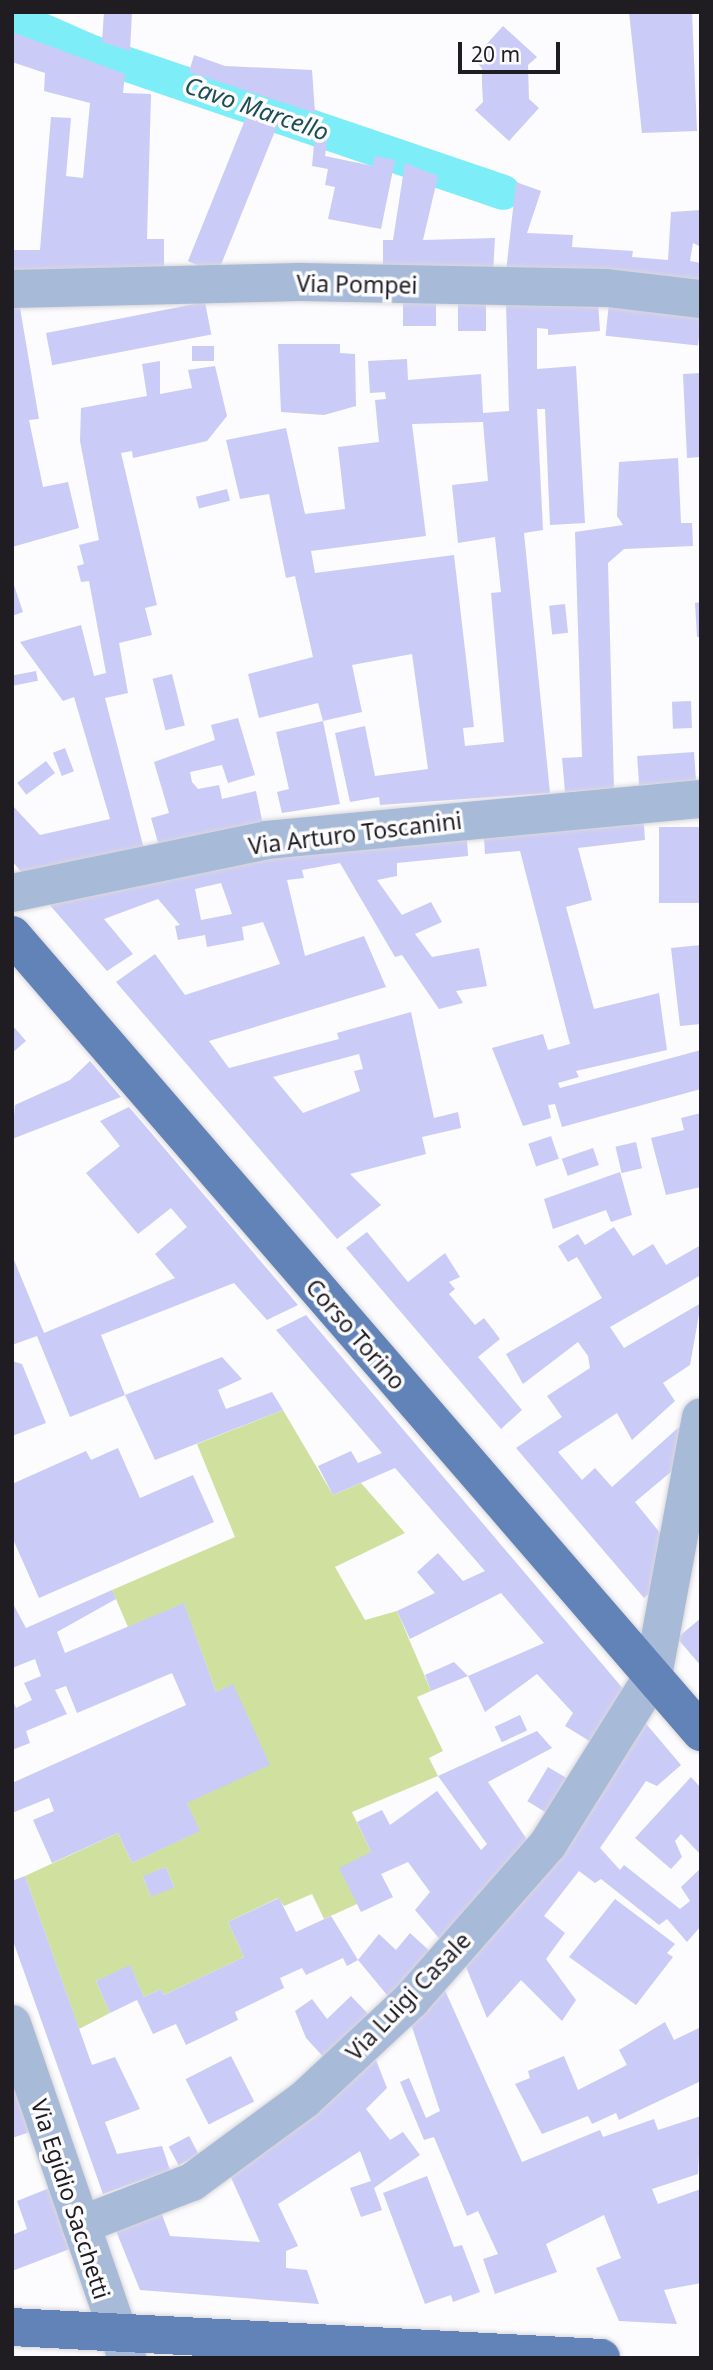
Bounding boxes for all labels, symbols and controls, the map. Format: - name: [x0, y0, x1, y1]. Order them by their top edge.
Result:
- scale bar: [461, 28, 562, 72]
- text: 20 m: [471, 40, 520, 68]
- water label: Cavo Marcello: [181, 70, 333, 146]
- street label: Via Pompei: [296, 269, 418, 299]
- street label: Via Arturo Toscanini: [247, 806, 463, 860]
- street label: Corso Torino: [300, 1273, 412, 1395]
- street label: Via Luigi Casale: [340, 1926, 476, 2066]
- street label: Via Egidio Sacchetti: [26, 2095, 116, 2303]

